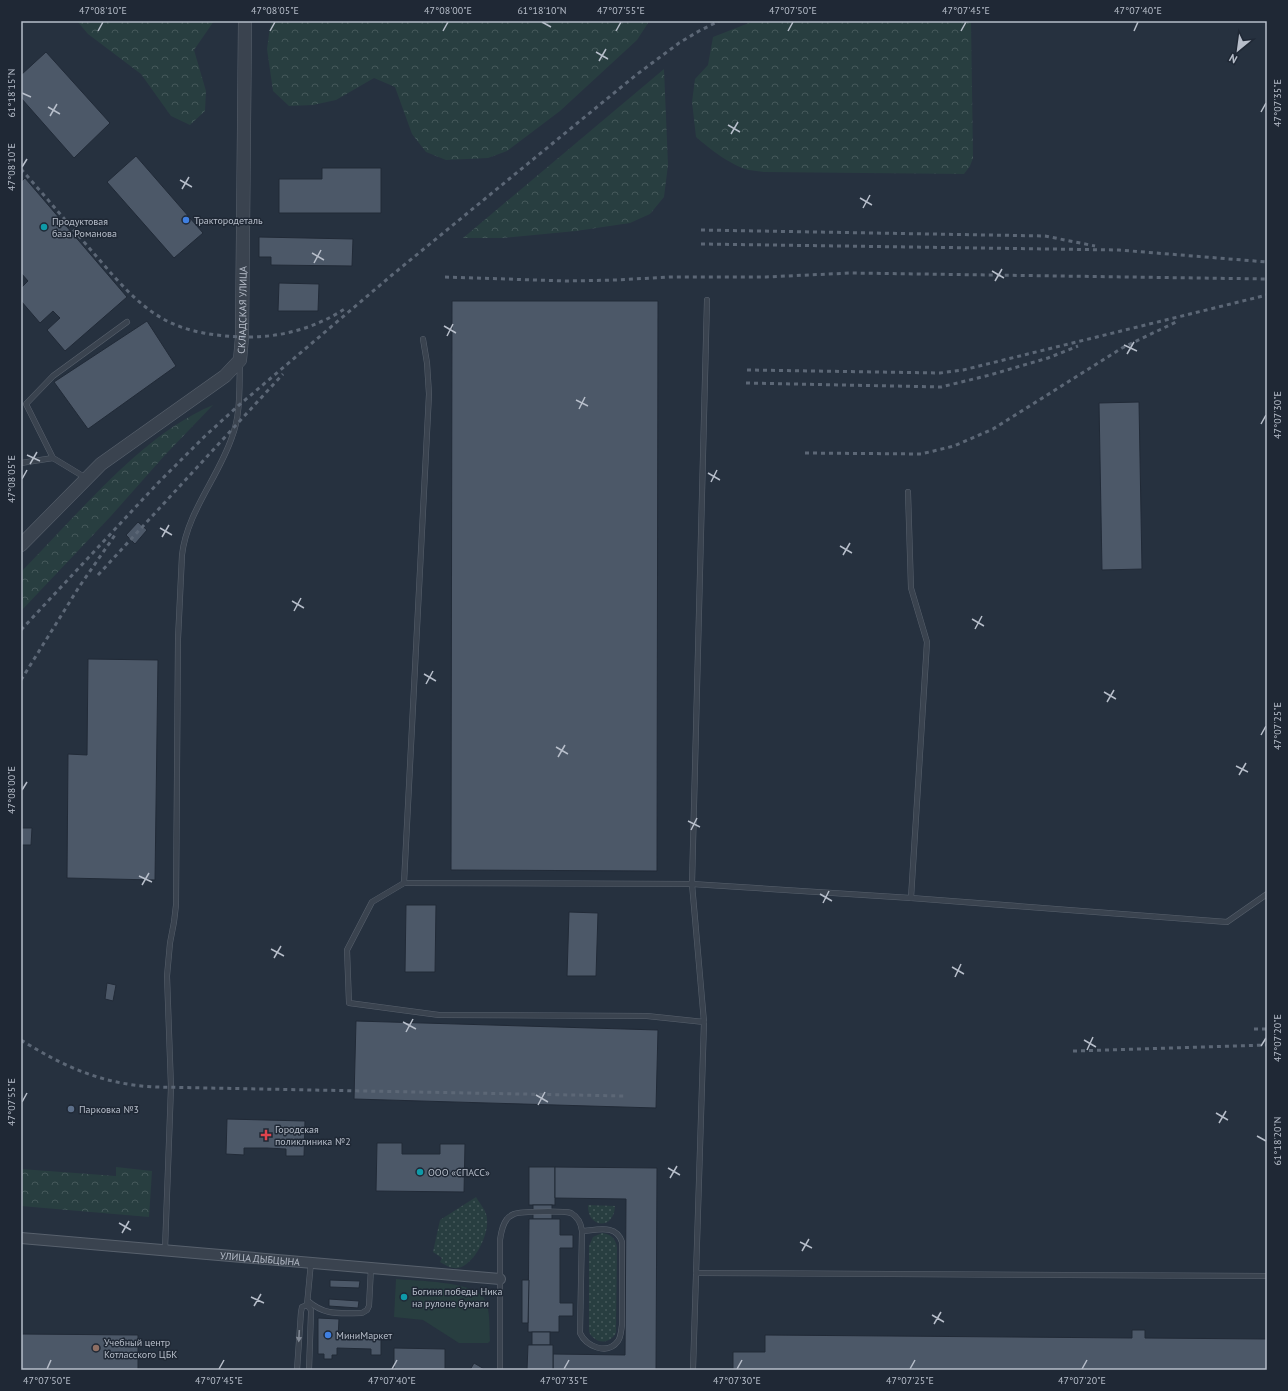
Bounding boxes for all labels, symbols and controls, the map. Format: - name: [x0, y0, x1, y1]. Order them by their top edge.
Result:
- text: 47°08'10"E: [79, 4, 127, 17]
- text: 47°08'05"E: [251, 4, 299, 17]
- text: 47°08'00"E: [424, 4, 472, 17]
- text: 61°18'10"N: [517, 4, 567, 17]
- text: 47°07'55"E: [597, 4, 645, 17]
- text: 47°07'50"E: [769, 4, 817, 17]
- text: 47°07'45"E: [942, 4, 990, 17]
- text: 47°07'40"E: [1114, 4, 1162, 17]
- north arrow: [1218, 30, 1258, 70]
- text: N: [1227, 51, 1240, 67]
- text: 61°18'15"N: [5, 68, 18, 118]
- text: 47°07'35"E: [1271, 79, 1284, 127]
- text: 47°08'10"E: [5, 143, 18, 191]
- place label: Трактородеталь: [194, 214, 263, 227]
- place label: Продуктовая база Романова: [52, 215, 117, 240]
- marker: Трактородеталь: [181, 215, 191, 225]
- marker: Продуктовая база Романова: [39, 222, 49, 232]
- street label: СКЛАДСКАЯ УЛИЦА: [234, 266, 249, 354]
- text: 47°07'30"E: [1271, 391, 1284, 439]
- text: 47°08'05"E: [5, 455, 18, 503]
- text: 47°07'25"E: [1271, 702, 1284, 750]
- text: 47°08'00"E: [5, 766, 18, 814]
- text: 47°07'20"E: [1271, 1014, 1284, 1062]
- text: 47°07'55"E: [5, 1078, 18, 1126]
- place label: Парковка №3: [79, 1103, 139, 1116]
- marker: Парковка №3: [66, 1104, 76, 1114]
- text: 61°18'20"N: [1271, 1116, 1284, 1166]
- place label: Городская поликлиника №2: [275, 1123, 351, 1148]
- marker: Городская поликлиника №2: [260, 1129, 272, 1141]
- place label: ООО «СПАСС»: [428, 1166, 490, 1179]
- marker: ООО «СПАСС»: [415, 1167, 425, 1177]
- street label: УЛИЦА ДЫБЦЫНА: [220, 1249, 301, 1268]
- place label: Богиня победы Ника на рулоне бумаги: [412, 1285, 502, 1310]
- marker: Богиня победы Ника на рулоне бумаги: [399, 1292, 409, 1302]
- place label: MиниMаркет: [336, 1329, 392, 1342]
- one-way arrow: [296, 1330, 303, 1342]
- marker: MиниMаркет: [323, 1330, 333, 1340]
- place label: Учебный центр Котласского ЦБК: [104, 1336, 177, 1361]
- marker: Учебный центр Котласского ЦБК: [91, 1343, 101, 1353]
- text: 47°07'50"E: [23, 1374, 71, 1387]
- text: 47°07'45"E: [195, 1374, 243, 1387]
- text: 47°07'40"E: [368, 1374, 416, 1387]
- text: 47°07'35"E: [540, 1374, 588, 1387]
- text: 47°07'30"E: [713, 1374, 761, 1387]
- text: 47°07'25"E: [886, 1374, 934, 1387]
- text: 47°07'20"E: [1058, 1374, 1106, 1387]

